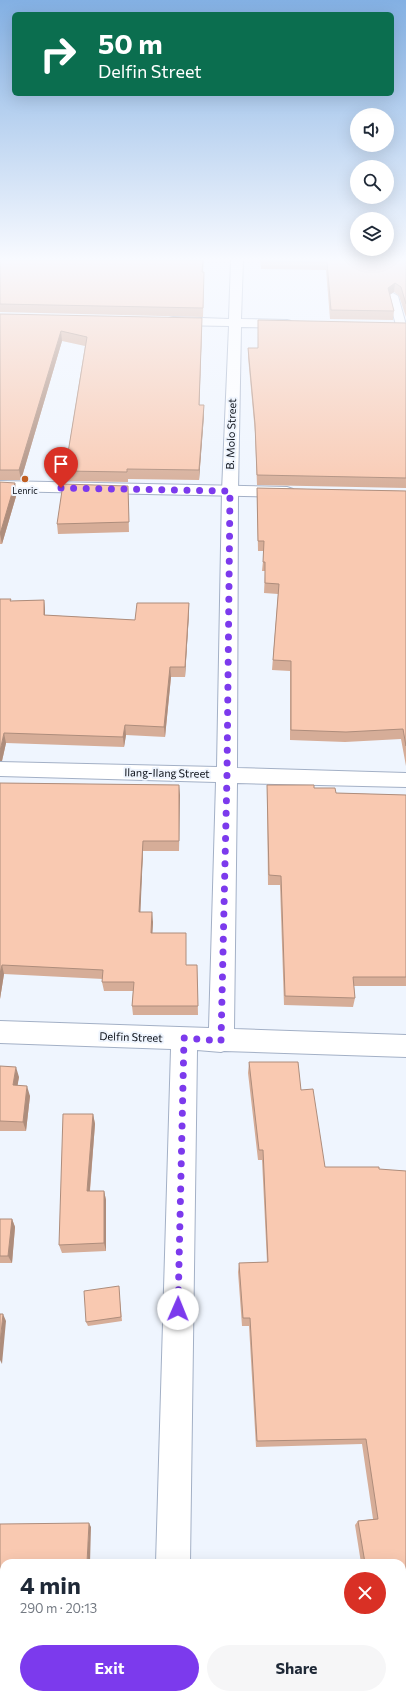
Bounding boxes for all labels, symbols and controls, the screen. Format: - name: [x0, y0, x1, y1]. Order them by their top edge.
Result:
- text: 50 m: [98, 26, 163, 60]
- icon: right: [32, 28, 84, 80]
- text: Delfin Street: [98, 60, 202, 82]
- map controls: [350, 108, 394, 256]
- button: sound: [350, 108, 394, 152]
- button: search: [350, 160, 394, 204]
- button: layers: [350, 212, 394, 256]
- street label: B. Molo Street: [223, 398, 238, 470]
- pin: [44, 447, 78, 488]
- icon: arrive: [50, 453, 72, 475]
- marker: Lenric: [20, 474, 30, 484]
- place label: Lenric: [12, 485, 38, 496]
- street label: Ilang-Ilang Street: [124, 765, 210, 780]
- street label: Delfin Street: [99, 1029, 163, 1044]
- position arrow: [157, 1288, 199, 1330]
- text: 4 min: [20, 1570, 81, 1599]
- button: close: [344, 1572, 386, 1614]
- text: 290 m · 20:13: [20, 1600, 97, 1616]
- button: Exit: [20, 1645, 199, 1691]
- button: Share: [207, 1645, 386, 1691]

